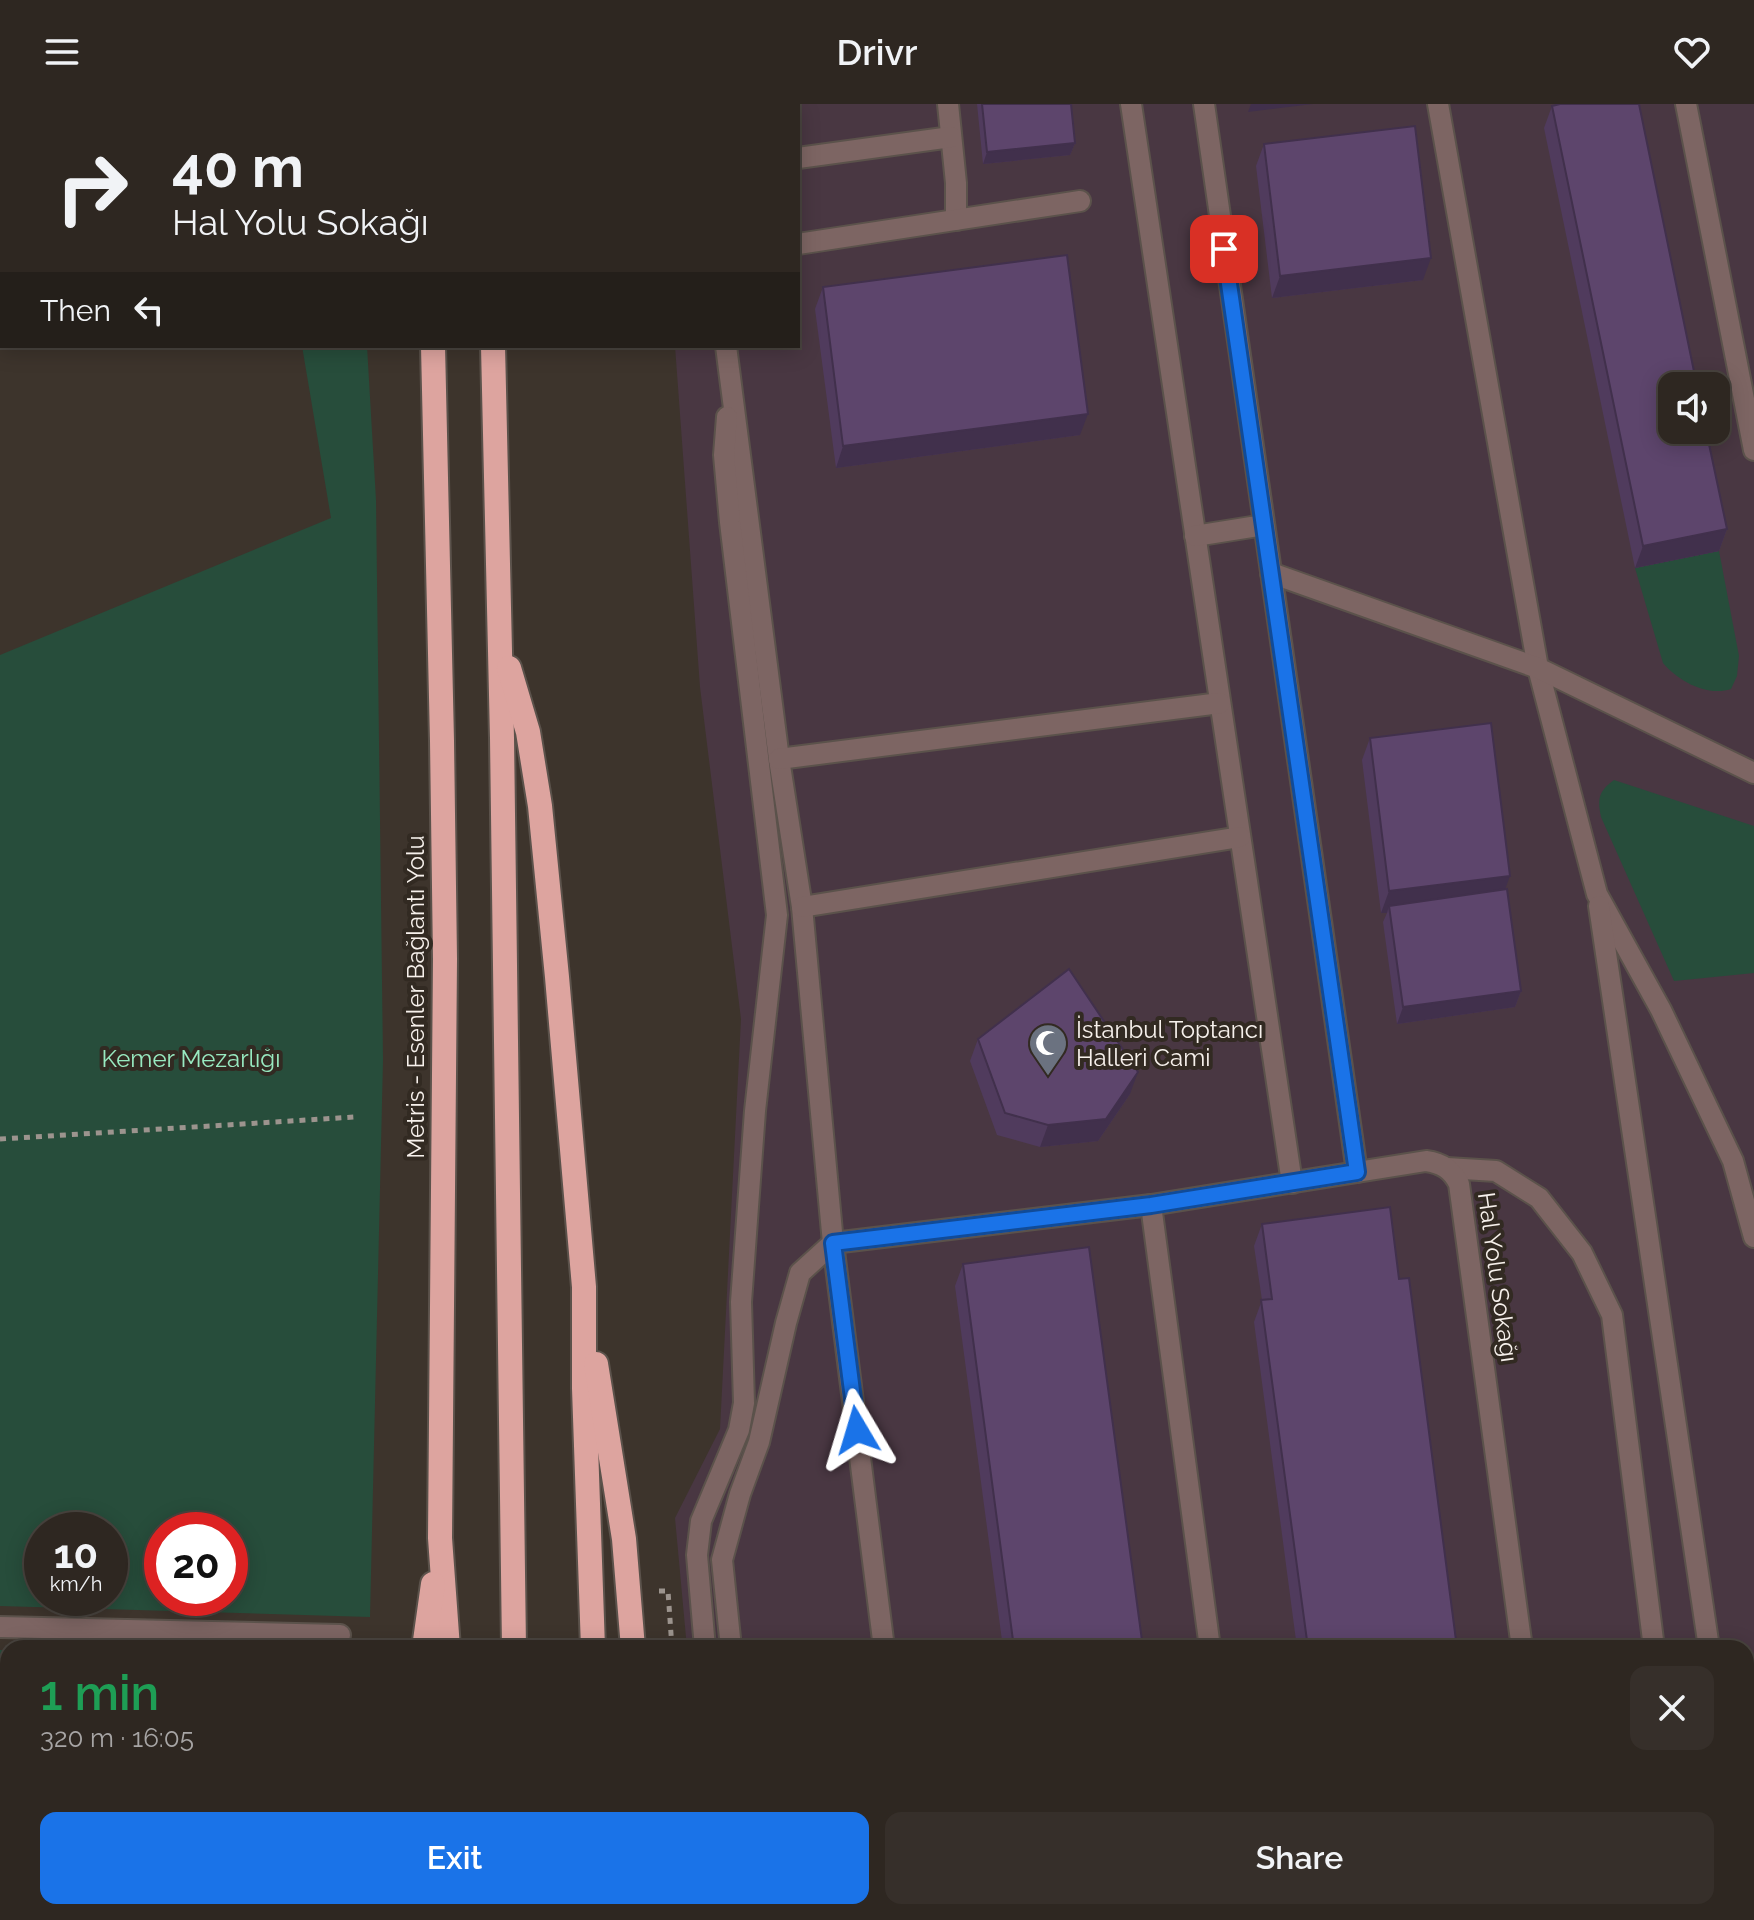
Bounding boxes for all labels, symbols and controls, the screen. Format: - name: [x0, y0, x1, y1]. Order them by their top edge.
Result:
- icon: menu: [40, 30, 84, 74]
- icon: heart: [1670, 30, 1714, 74]
- text: Drivr: [837, 31, 917, 73]
- text: 40 m: [172, 134, 304, 200]
- icon: right: [40, 136, 144, 240]
- text: Hal Yolu Sokağı: [172, 201, 429, 243]
- pin: [1190, 215, 1258, 283]
- icon: arrive: [1202, 227, 1246, 271]
- icon: left: [127, 288, 171, 332]
- text: Then: [40, 293, 111, 328]
- map controls: [1658, 372, 1730, 444]
- button: sound: [1658, 372, 1730, 444]
- street label: Metris - Esenler Bağlantı Yolu: [401, 835, 430, 1159]
- place label: İstanbul Toptancı Halleri Cami: [1076, 1015, 1263, 1072]
- mosque icon: İstanbul Toptancı Halleri Cami: [1027, 1022, 1069, 1077]
- park label: Kemer Mezarlığı: [102, 1044, 280, 1073]
- street label: Hal Yolu Sokağı: [1472, 1190, 1524, 1364]
- position arrow: [815, 1388, 899, 1472]
- speed limit sign: 20: [144, 1512, 248, 1616]
- text: 10: [54, 1530, 98, 1577]
- text: km/h: [50, 1572, 102, 1596]
- text: 1 min: [40, 1665, 159, 1721]
- button: close: [1630, 1666, 1714, 1750]
- text: 320 m · 16:05: [40, 1723, 194, 1753]
- button: Exit: [40, 1812, 869, 1904]
- button: Share: [885, 1812, 1714, 1904]

